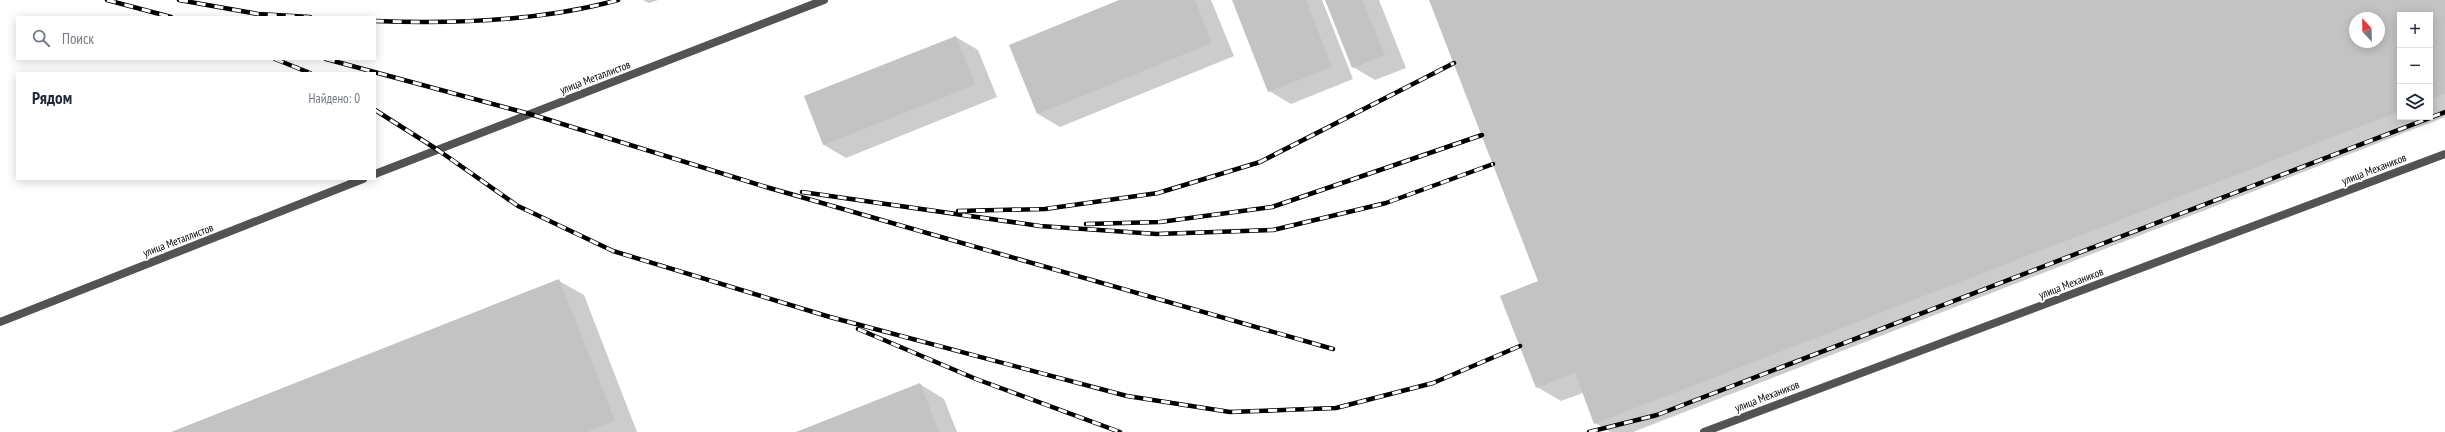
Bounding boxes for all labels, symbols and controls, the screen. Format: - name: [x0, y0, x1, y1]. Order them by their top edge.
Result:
- north arrow: [2349, 12, 2385, 48]
- map controls: [2397, 12, 2433, 120]
- button: +: [2397, 12, 2433, 48]
- search box: [16, 16, 376, 60]
- icon: search: [30, 27, 52, 49]
- text: Поиск: [62, 29, 94, 48]
- button: −: [2397, 48, 2433, 84]
- street label: улица Металлистов: [558, 57, 633, 97]
- button: layers: [2397, 84, 2433, 120]
- text: Рядом: [32, 87, 72, 109]
- text: Найдено: 0: [309, 90, 360, 107]
- street label: улица Механиков: [2340, 150, 2409, 188]
- street label: улица Металлистов: [141, 220, 216, 260]
- street label: улица Механиков: [2037, 264, 2106, 302]
- street label: улица Механиков: [1733, 377, 1802, 415]

